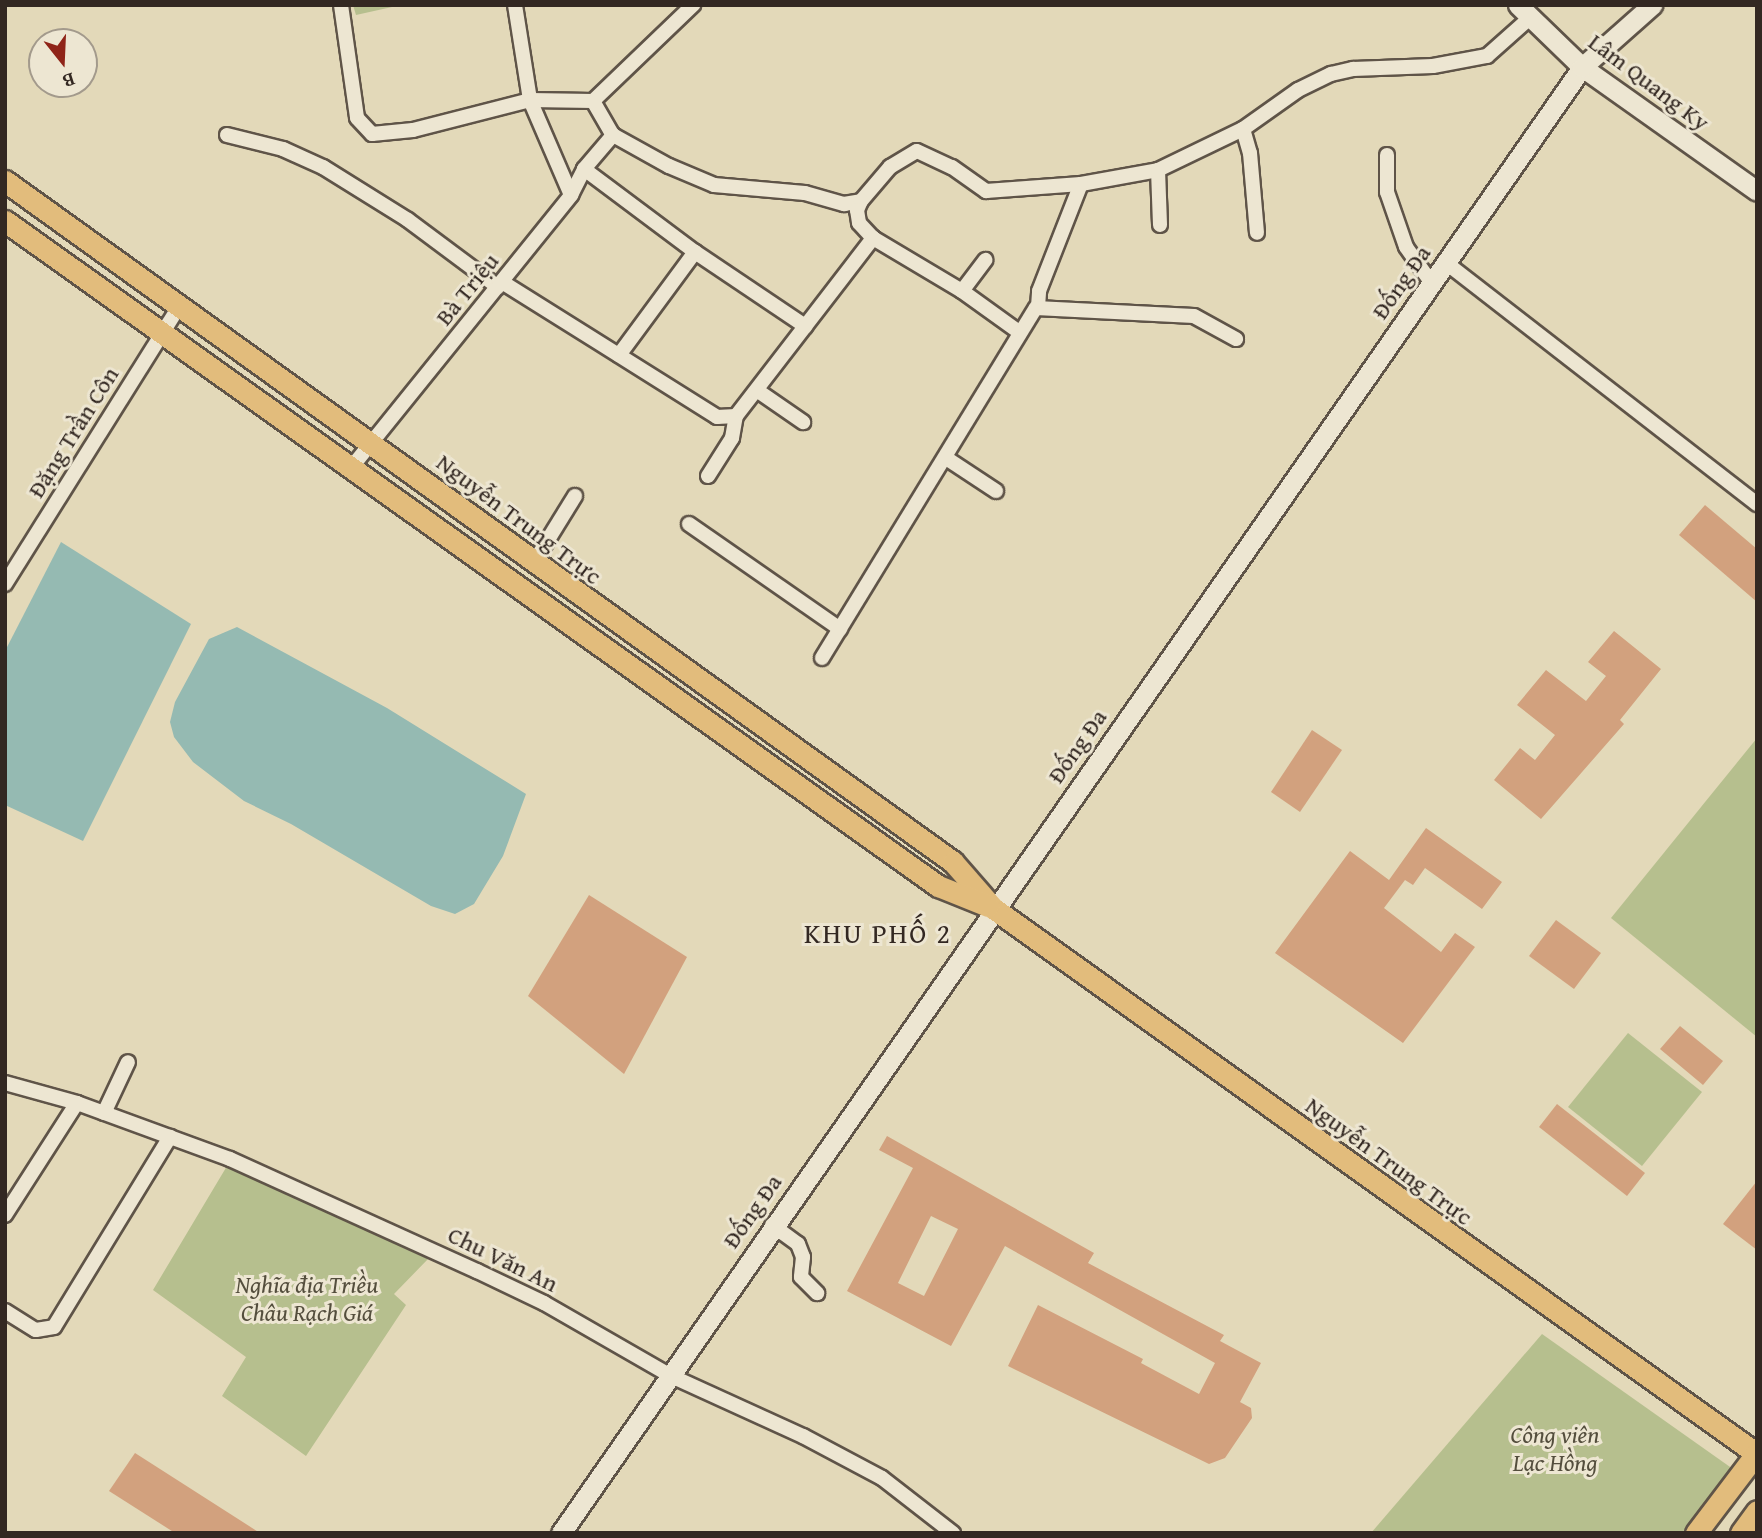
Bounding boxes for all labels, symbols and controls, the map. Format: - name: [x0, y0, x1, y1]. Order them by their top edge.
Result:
- street label: Lâm Quang Ky: [1583, 27, 1715, 137]
- north arrow: [28, 28, 98, 98]
- text: B: [59, 66, 79, 96]
- street label: Đống Đa: [1365, 240, 1437, 324]
- street label: Bà Triệu: [429, 247, 505, 331]
- street label: Đặng Trần Côn: [21, 361, 125, 503]
- street label: Nguyễn Trung Trực: [431, 448, 607, 590]
- street label: Đống Đa: [1041, 704, 1113, 788]
- district label: KHU PHỐ 2: [805, 916, 951, 950]
- street label: Nguyễn Trung Trực: [1300, 1091, 1478, 1231]
- street label: Đống Đa: [716, 1169, 788, 1253]
- street label: Chu Văn An: [443, 1220, 563, 1298]
- park label: Nghĩa địa Triều Châu Rạch Giá: [236, 1271, 378, 1327]
- park label: Công viên Lạc Hồng: [1511, 1421, 1599, 1477]

